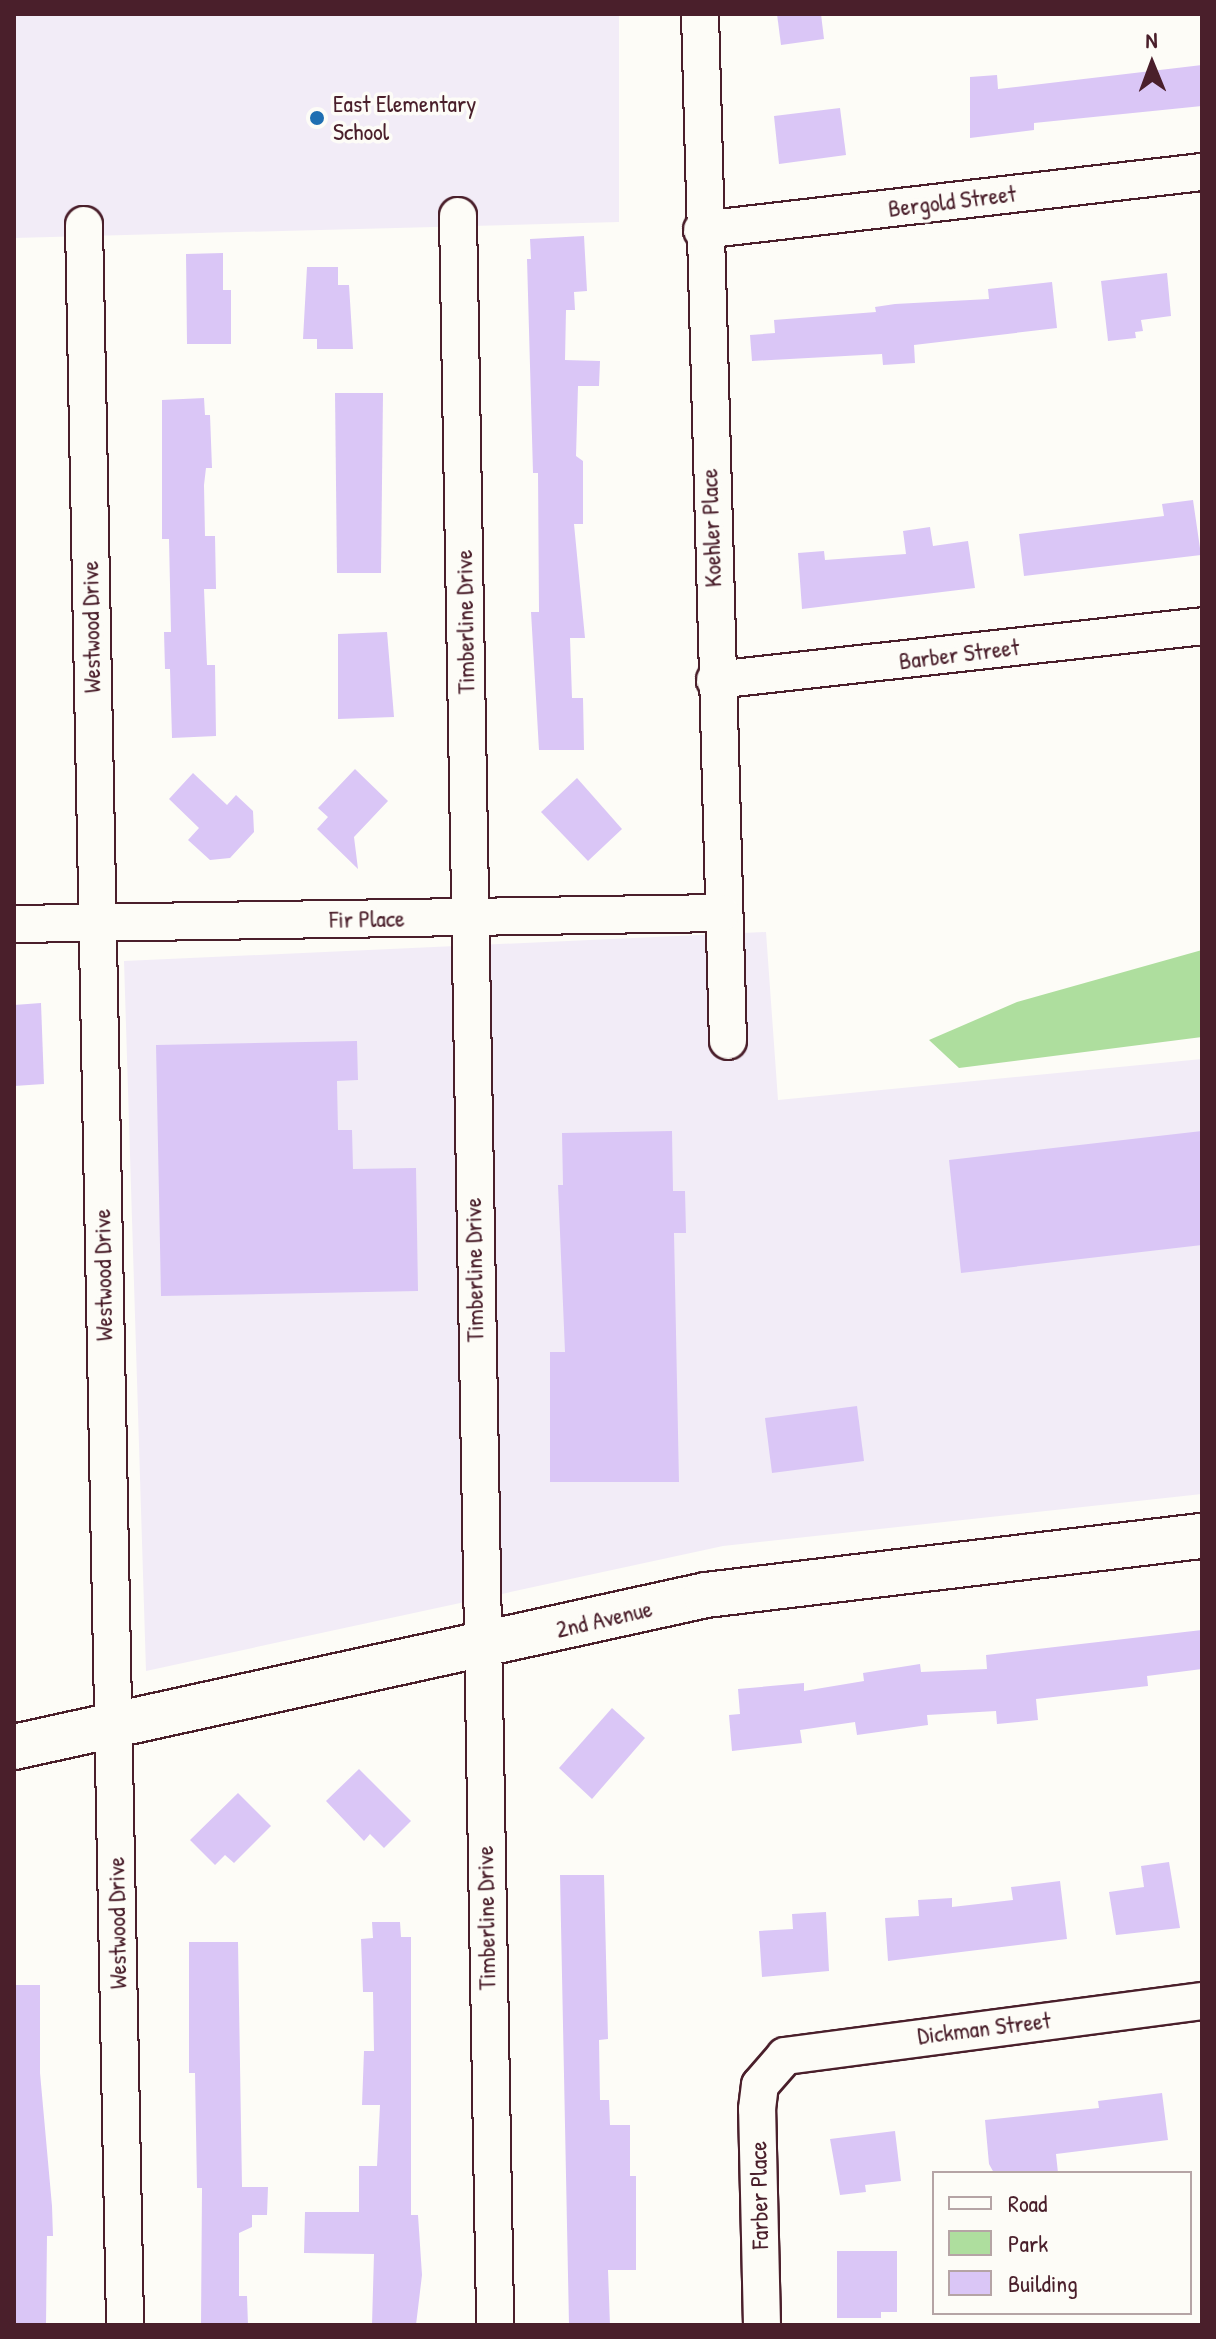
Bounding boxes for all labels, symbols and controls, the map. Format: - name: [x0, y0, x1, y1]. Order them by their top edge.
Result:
- north arrow: [1112, 24, 1192, 104]
- text: N: [1145, 25, 1158, 55]
- place label: East Elementary School: [333, 90, 476, 146]
- marker: East Elementary School: [308, 109, 326, 127]
- street label: Bergold Street: [886, 179, 1018, 223]
- street label: Koehler Place: [695, 468, 727, 588]
- street label: Timberline Drive: [449, 550, 481, 694]
- street label: Westwood Drive: [75, 561, 107, 693]
- street label: Barber Street: [897, 632, 1021, 676]
- street label: Fir Place: [329, 904, 405, 934]
- street label: Timberline Drive: [458, 1198, 490, 1342]
- street label: Westwood Drive: [87, 1209, 119, 1341]
- street label: 2nd Avenue: [553, 1594, 655, 1644]
- street label: Timberline Drive: [470, 1846, 502, 1990]
- street label: Westwood Drive: [101, 1857, 133, 1989]
- street label: Dickman Street: [916, 2006, 1052, 2050]
- street label: Farber Place: [744, 2141, 774, 2249]
- legend: [932, 2171, 1192, 2315]
- text: Road: [1008, 2187, 1047, 2219]
- text: Park: [1008, 2227, 1048, 2259]
- text: Building: [1008, 2267, 1078, 2299]

